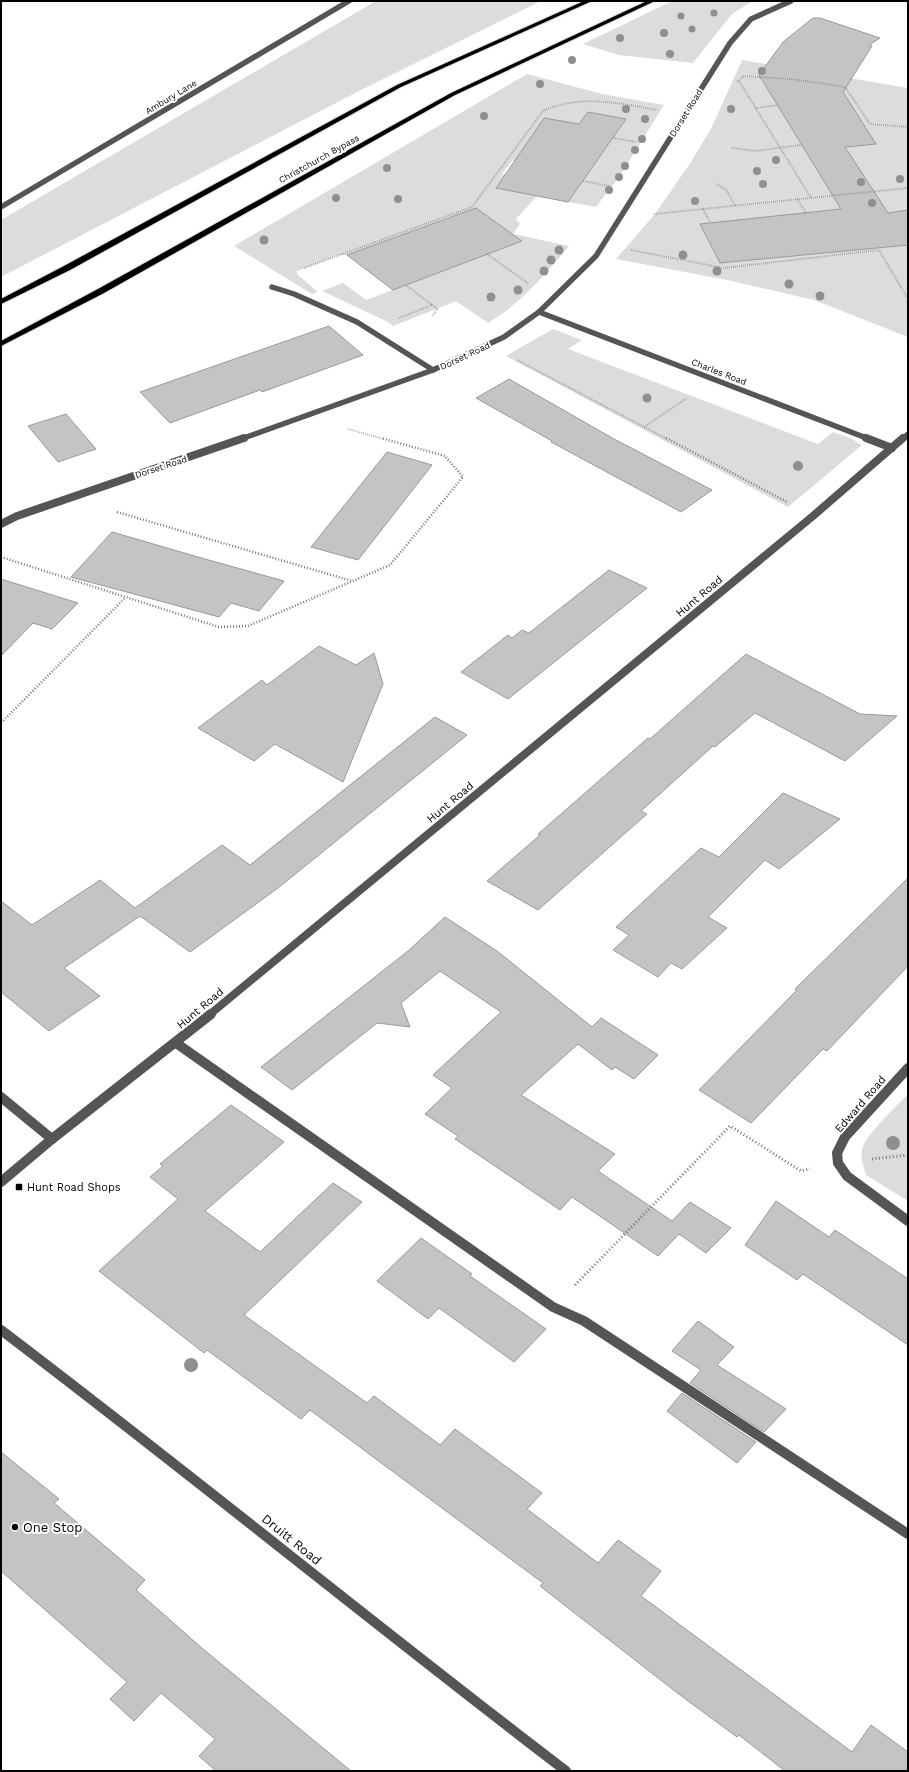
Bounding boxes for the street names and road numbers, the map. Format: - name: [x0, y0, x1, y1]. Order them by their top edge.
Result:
- street label: Ambury Lane: [144, 78, 198, 116]
- street label: Dorset Road: [667, 87, 705, 139]
- street label: Christchurch Bypass: [277, 133, 361, 185]
- street label: Dorset Road: [438, 340, 492, 372]
- street label: Charles Road: [690, 357, 748, 387]
- street label: Dorset Road: [134, 454, 188, 480]
- street label: Hunt Road: [673, 573, 725, 620]
- street label: Hunt Road: [424, 779, 476, 826]
- street label: Hunt Road: [174, 985, 226, 1032]
- street label: Edward Road: [832, 1073, 889, 1135]
- street label: Druitt Road: [259, 1511, 325, 1568]

